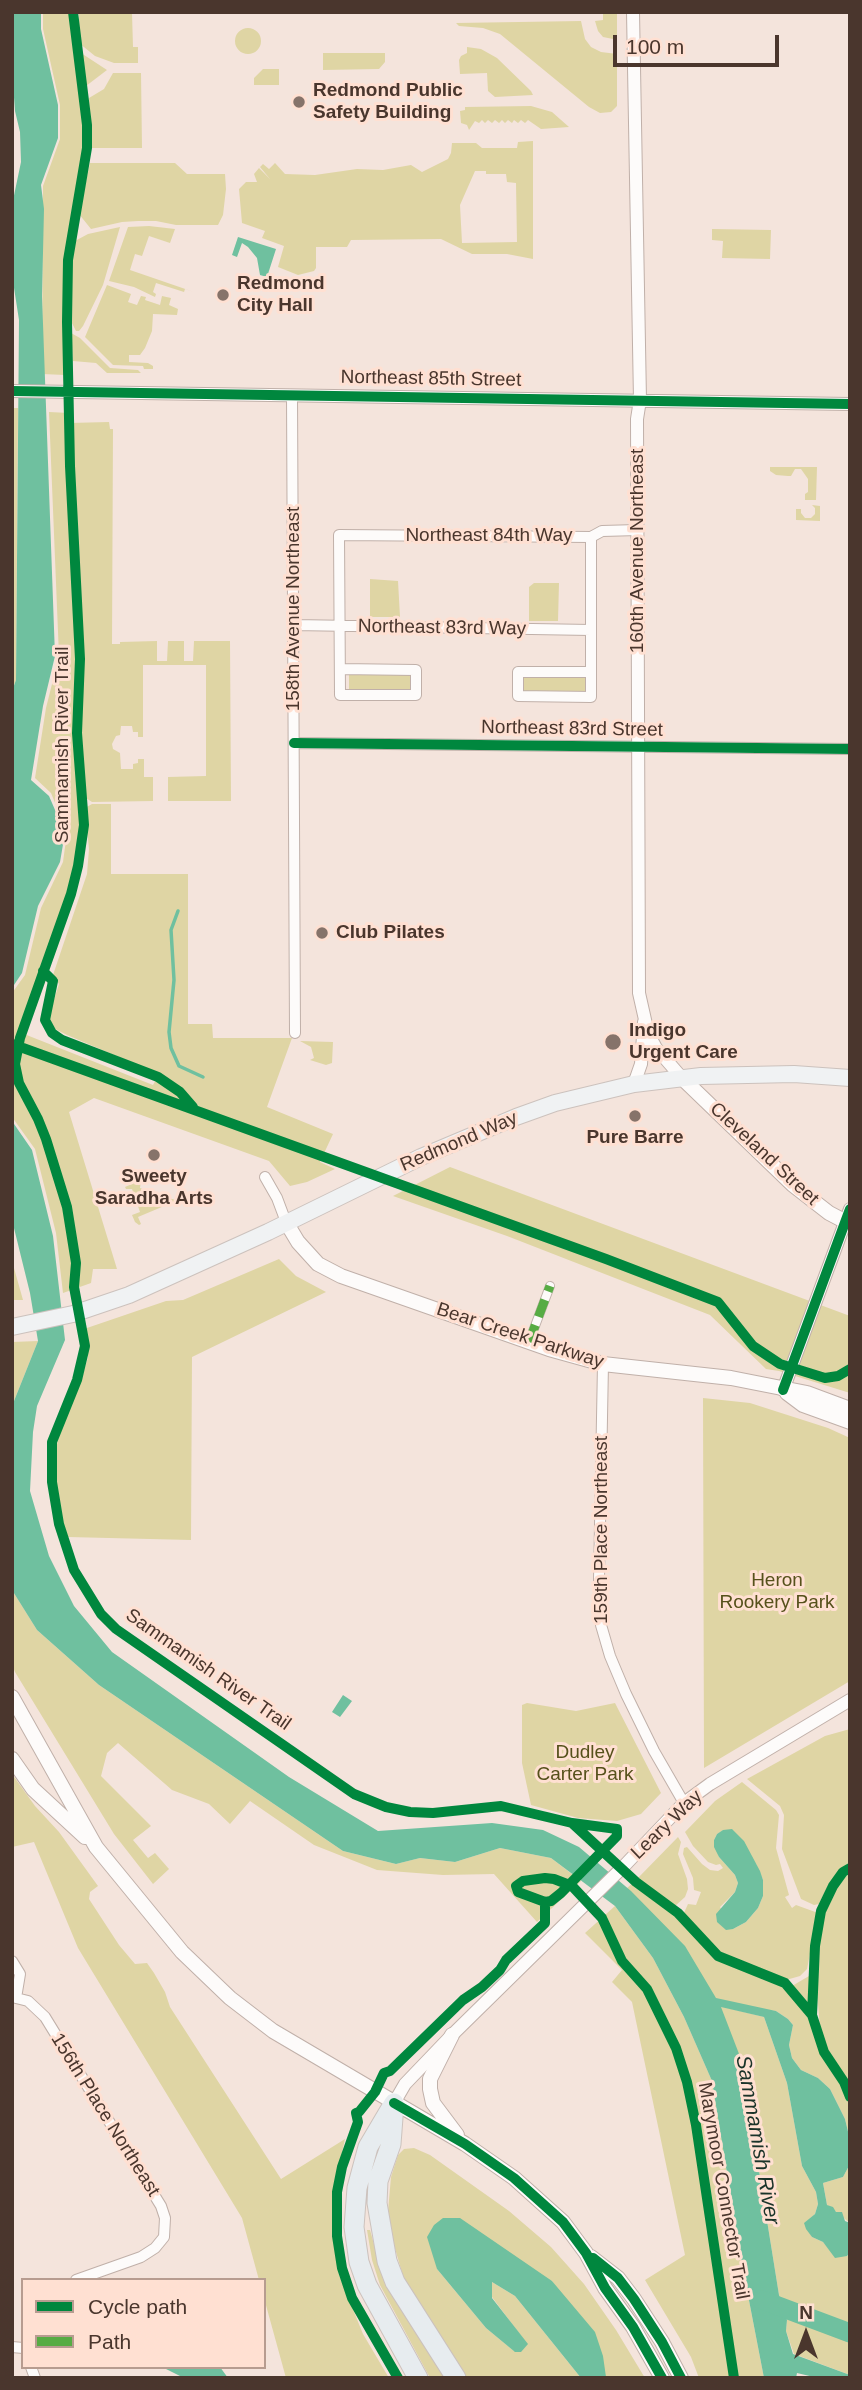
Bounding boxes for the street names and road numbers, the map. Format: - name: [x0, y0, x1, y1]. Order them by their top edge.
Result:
- street label: Northeast 85th Street: [341, 366, 521, 392]
- street label: 160th Avenue Northeast: [627, 449, 649, 653]
- street label: 158th Avenue Northeast: [283, 507, 305, 711]
- street label: Northeast 84th Way: [405, 525, 573, 547]
- street label: Northeast 83rd Way: [358, 615, 526, 641]
- street label: Sammamish River Trail: [52, 647, 74, 843]
- street label: Northeast 83rd Street: [481, 716, 663, 742]
- street label: Cleveland Street: [705, 1098, 823, 1210]
- street label: Redmond Way: [397, 1107, 521, 1177]
- street label: Bear Creek Parkway: [434, 1298, 606, 1374]
- street label: 159th Place Northeast: [591, 1436, 613, 1624]
- street label: Sammamish River Trail: [121, 1604, 295, 1736]
- street label: Leary Way: [627, 1786, 707, 1864]
- street label: 156th Place Northeast: [46, 2029, 164, 2201]
- street label: Marymoor Connector Trail: [693, 2081, 753, 2301]

